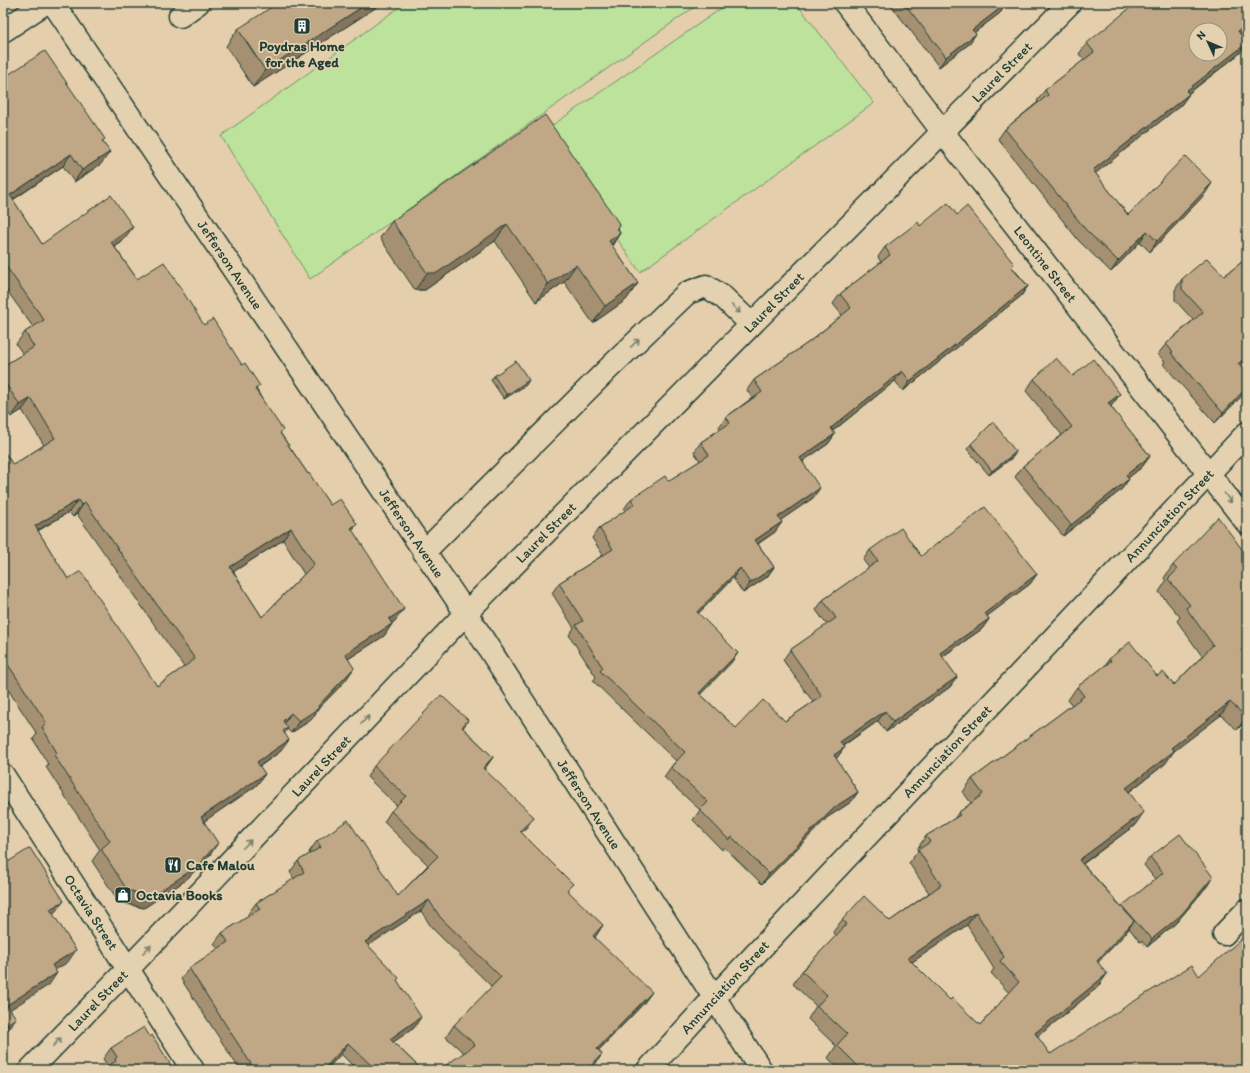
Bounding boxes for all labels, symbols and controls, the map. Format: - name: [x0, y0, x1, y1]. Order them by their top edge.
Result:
- building icon: Poydras Home for the Aged: [292, 16, 312, 36]
- north arrow: [1188, 22, 1228, 62]
- text: N: [1194, 28, 1208, 43]
- place label: Poydras Home for the Aged: [259, 38, 345, 71]
- street label: Laurel Street: [968, 38, 1036, 106]
- street label: Jefferson Avenue: [193, 217, 266, 313]
- street label: Leontine Street: [1010, 222, 1080, 306]
- street label: Laurel Street: [740, 269, 808, 337]
- one-way arrow: [731, 305, 741, 314]
- one-way arrow: [630, 338, 640, 348]
- street label: Annunciation Street: [1122, 466, 1217, 566]
- street label: Jefferson Avenue: [375, 485, 448, 581]
- one-way arrow: [1224, 492, 1232, 503]
- street label: Laurel Street: [512, 499, 580, 567]
- street label: Annunciation Street: [899, 701, 995, 802]
- one-way arrow: [360, 715, 370, 725]
- street label: Laurel Street: [288, 732, 355, 801]
- street label: Jefferson Avenue: [553, 756, 624, 853]
- one-way arrow: [242, 839, 251, 849]
- restaurant icon: Cafe Malou: [163, 855, 183, 875]
- place label: Cafe Malou: [186, 857, 255, 874]
- street label: Octavia Street: [60, 871, 121, 953]
- shop icon: Octavia Books: [113, 885, 133, 905]
- place label: Octavia Books: [136, 887, 222, 904]
- street label: Annunciation Street: [677, 937, 773, 1038]
- one-way arrow: [143, 944, 152, 954]
- street label: Laurel Street: [64, 967, 131, 1035]
- one-way arrow: [52, 1037, 62, 1047]

